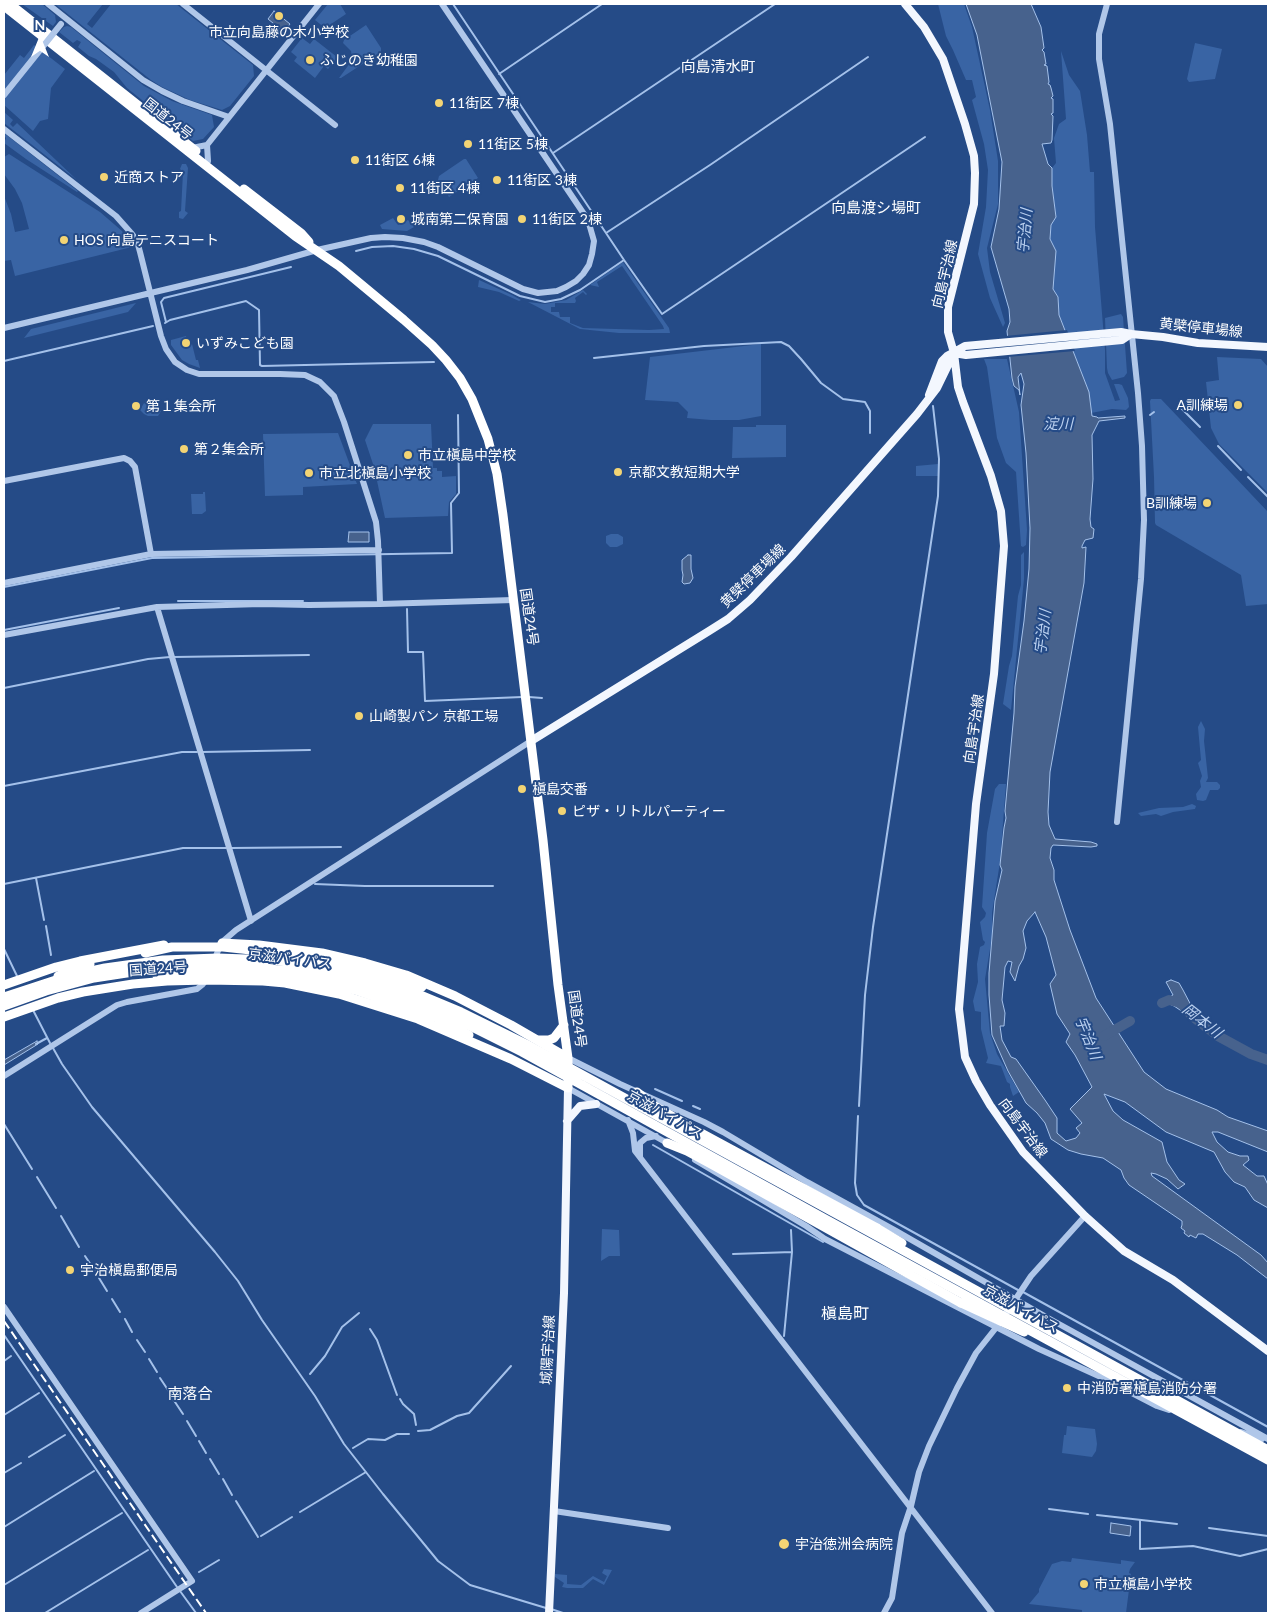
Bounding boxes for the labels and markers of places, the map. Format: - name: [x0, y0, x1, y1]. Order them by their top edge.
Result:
- marker: 市立向島藤の木小学校: [273, 10, 285, 22]
- place label: 市立向島藤の木小学校: [209, 24, 349, 40]
- place label: ふじのき幼稚園: [320, 52, 418, 68]
- marker: ふじのき幼稚園: [304, 54, 316, 66]
- place label: 11街区 7棟: [449, 95, 519, 111]
- marker: 11街区 7棟: [433, 97, 445, 109]
- place label: 11街区 5棟: [478, 136, 548, 152]
- marker: 11街区 5棟: [462, 138, 474, 150]
- place label: 11街区 6棟: [365, 152, 435, 168]
- marker: 11街区 6棟: [349, 154, 361, 166]
- place label: 近商ストア: [114, 169, 184, 185]
- marker: 近商ストア: [98, 171, 110, 183]
- place label: 11街区 3棟: [507, 172, 577, 188]
- marker: 11街区 3棟: [491, 174, 503, 186]
- place label: 11街区 4棟: [410, 180, 480, 196]
- marker: 11街区 4棟: [394, 182, 406, 194]
- place label: 城南第二保育園: [411, 211, 509, 227]
- place label: 11街区 2棟: [532, 211, 602, 227]
- marker: 城南第二保育園: [395, 213, 407, 225]
- marker: 11街区 2棟: [516, 213, 528, 225]
- place label: HOS 向島テニスコート: [74, 232, 219, 248]
- marker: HOS 向島テニスコート: [58, 234, 70, 246]
- place label: いずみこども園: [196, 335, 294, 351]
- marker: いずみこども園: [180, 337, 192, 349]
- place label: A訓練場: [1177, 397, 1228, 413]
- place label: 第１集会所: [146, 398, 216, 414]
- marker: A訓練場: [1232, 399, 1244, 411]
- marker: 第１集会所: [130, 400, 142, 412]
- place label: 第２集会所: [194, 441, 264, 457]
- marker: 第２集会所: [178, 443, 190, 455]
- place label: 市立槇島中学校: [418, 447, 516, 463]
- marker: 市立槇島中学校: [402, 449, 414, 461]
- place label: 京都文教短期大学: [628, 464, 740, 480]
- place label: 市立北槇島小学校: [319, 465, 431, 481]
- marker: 京都文教短期大学: [612, 466, 624, 478]
- marker: 市立北槇島小学校: [303, 467, 315, 479]
- place label: B訓練場: [1146, 495, 1197, 511]
- marker: B訓練場: [1201, 497, 1213, 509]
- place label: 山崎製パン 京都工場: [369, 708, 499, 724]
- marker: 山崎製パン 京都工場: [353, 710, 365, 722]
- place label: 槇島交番: [532, 781, 588, 797]
- marker: 槇島交番: [516, 783, 528, 795]
- place label: ピザ・リトルパーティー: [572, 803, 726, 819]
- marker: ピザ・リトルパーティー: [556, 805, 568, 817]
- place label: 宇治槇島郵便局: [80, 1262, 178, 1278]
- marker: 宇治槇島郵便局: [64, 1264, 76, 1276]
- place label: 中消防署槇島消防分署: [1077, 1380, 1217, 1396]
- marker: 中消防署槇島消防分署: [1061, 1382, 1073, 1394]
- place label: 宇治徳洲会病院: [795, 1536, 893, 1552]
- marker: 宇治徳洲会病院: [777, 1537, 791, 1551]
- place label: 市立槇島小学校: [1094, 1576, 1192, 1592]
- marker: 市立槇島小学校: [1078, 1578, 1090, 1590]

